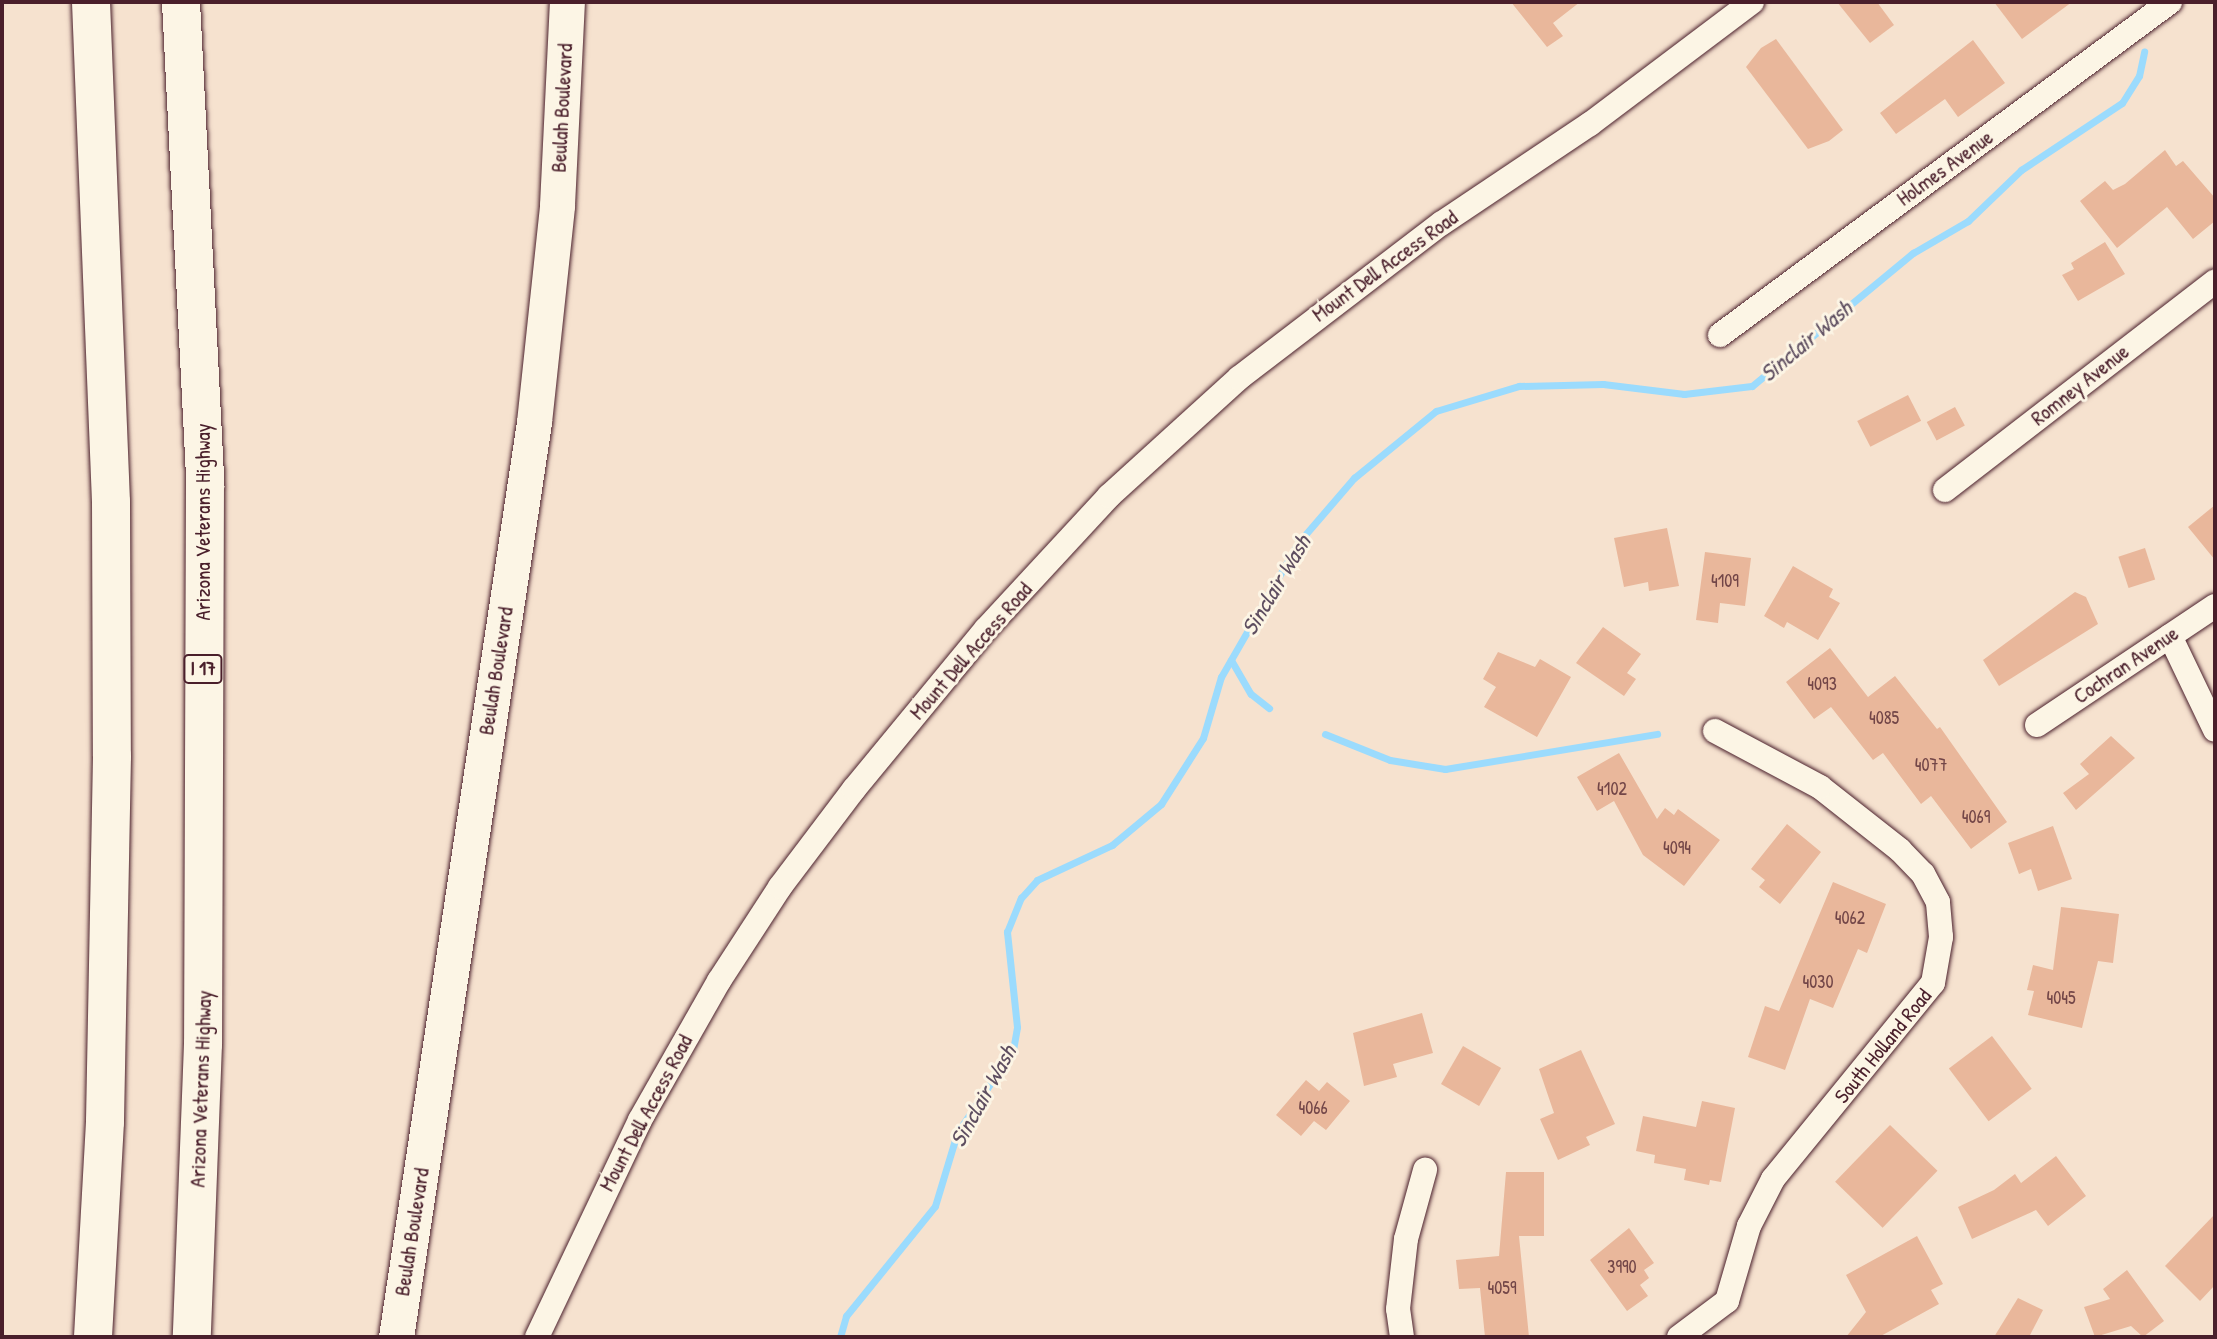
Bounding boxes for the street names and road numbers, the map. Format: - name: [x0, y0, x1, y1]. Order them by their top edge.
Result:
- street label: Beulah Boulevard: [546, 43, 578, 173]
- street label: Holmes Avenue: [1892, 125, 1998, 211]
- street label: Mount Dell Access Road: [1307, 205, 1463, 327]
- street label: Romney Avenue: [2026, 339, 2134, 431]
- street label: Arizona Veterans Highway: [190, 423, 216, 621]
- street label: Mount Dell Access Road: [905, 577, 1037, 725]
- street label: Beulah Boulevard: [473, 605, 519, 737]
- street label: Cochran Avenue: [2069, 621, 2183, 709]
- road number: I 17: [182, 654, 224, 684]
- street label: South Holland Road: [1829, 984, 1937, 1108]
- street label: Arizona Veterans Highway: [185, 990, 217, 1188]
- street label: Mount Dell Access Road: [594, 1031, 698, 1195]
- street label: Beulah Boulevard: [389, 1166, 435, 1298]

